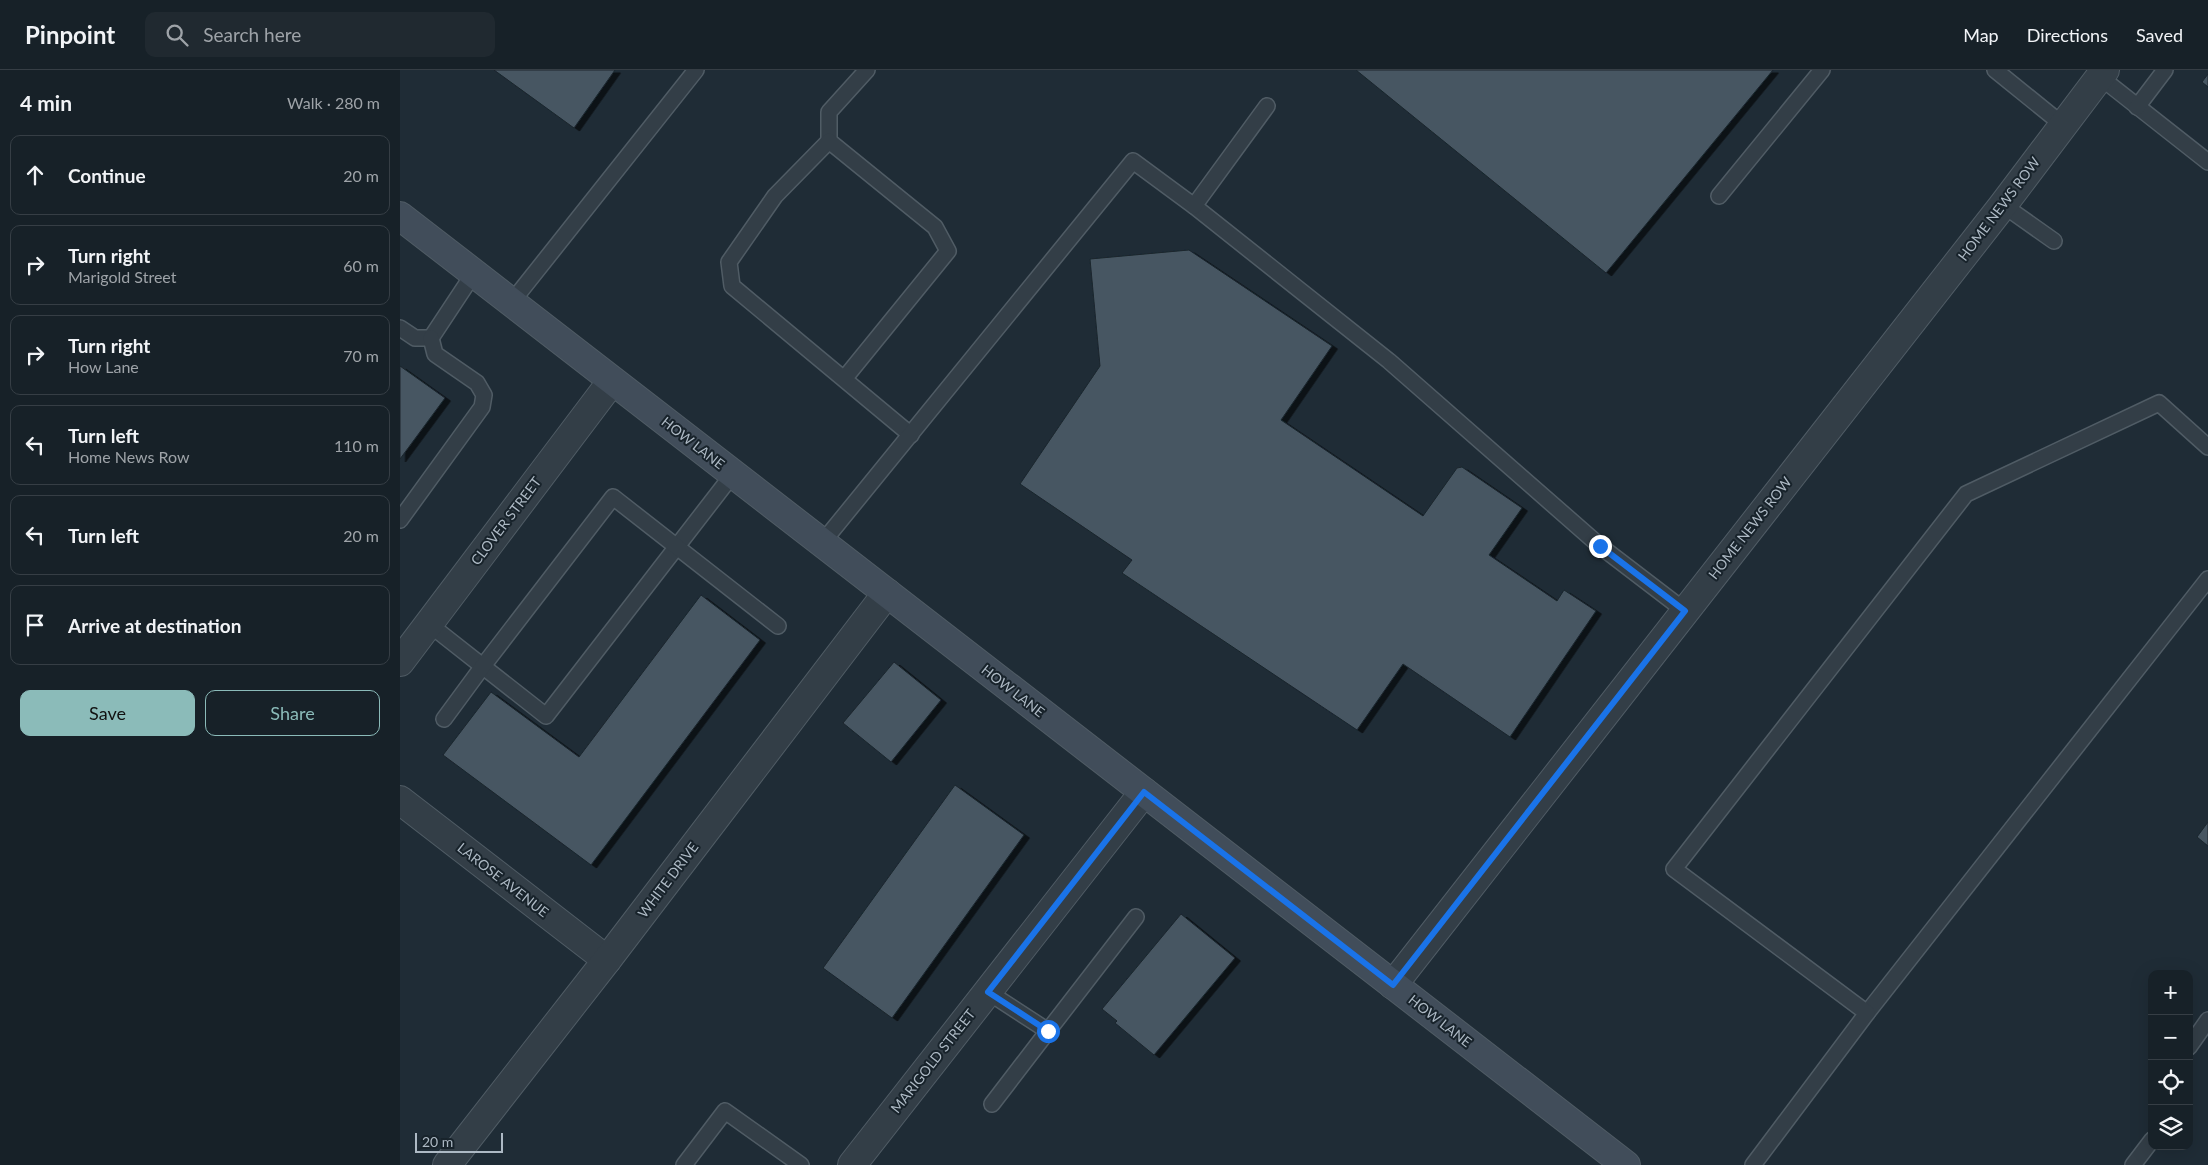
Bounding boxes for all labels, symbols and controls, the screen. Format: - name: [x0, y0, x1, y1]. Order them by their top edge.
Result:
- search box: [145, 12, 495, 57]
- text: Pinpoint: [25, 20, 115, 49]
- icon: search: [163, 21, 191, 49]
- text: Search here: [203, 23, 301, 46]
- text: Map: [1963, 24, 1999, 46]
- text: Directions: [2027, 24, 2108, 46]
- text: Saved: [2136, 24, 2183, 46]
- text: 4 min: [20, 90, 72, 115]
- text: Walk · 280 m: [287, 93, 380, 112]
- street label: HOME NEWS ROW: [1954, 153, 2043, 264]
- icon: ahead: [21, 161, 49, 189]
- text: Continue: [68, 164, 146, 187]
- text: 20 m: [343, 166, 379, 185]
- text: Turn right: [68, 244, 150, 267]
- icon: right: [21, 251, 49, 279]
- text: 60 m: [343, 256, 379, 275]
- text: Marigold Street: [68, 267, 176, 286]
- text: Turn right: [68, 334, 150, 357]
- icon: right: [21, 341, 49, 369]
- text: 70 m: [343, 346, 379, 365]
- text: How Lane: [68, 357, 139, 376]
- street label: HOW LANE: [658, 413, 728, 472]
- text: Turn left: [68, 424, 139, 447]
- icon: left: [21, 431, 49, 459]
- text: 110 m: [334, 436, 379, 455]
- text: Home News Row: [68, 447, 190, 466]
- street label: CLOVER STREET: [467, 473, 545, 568]
- street label: HOME NEWS ROW: [1704, 473, 1795, 582]
- icon: left: [21, 521, 49, 549]
- text: Turn left: [68, 524, 139, 547]
- text: 20 m: [343, 526, 379, 545]
- route end: [1589, 535, 1612, 558]
- icon: arrive: [21, 611, 49, 639]
- text: Arrive at destination: [68, 614, 241, 637]
- street label: HOW LANE: [978, 661, 1048, 720]
- button: Save: [20, 690, 195, 736]
- button: Share: [205, 690, 380, 736]
- street label: LAROSE AVENUE: [454, 839, 552, 920]
- street label: WHITE DRIVE: [634, 839, 701, 921]
- map controls: [2148, 970, 2193, 1150]
- button: +: [2148, 970, 2193, 1015]
- street label: HOW LANE: [1405, 991, 1475, 1050]
- street label: MARIGOLD STREET: [887, 1005, 979, 1116]
- button: −: [2148, 1015, 2193, 1060]
- route start: [1037, 1020, 1060, 1043]
- button: locate: [2148, 1060, 2193, 1105]
- button: layers: [2148, 1105, 2193, 1150]
- scale bar: [415, 1130, 502, 1153]
- text: 20 m: [422, 1133, 453, 1150]

